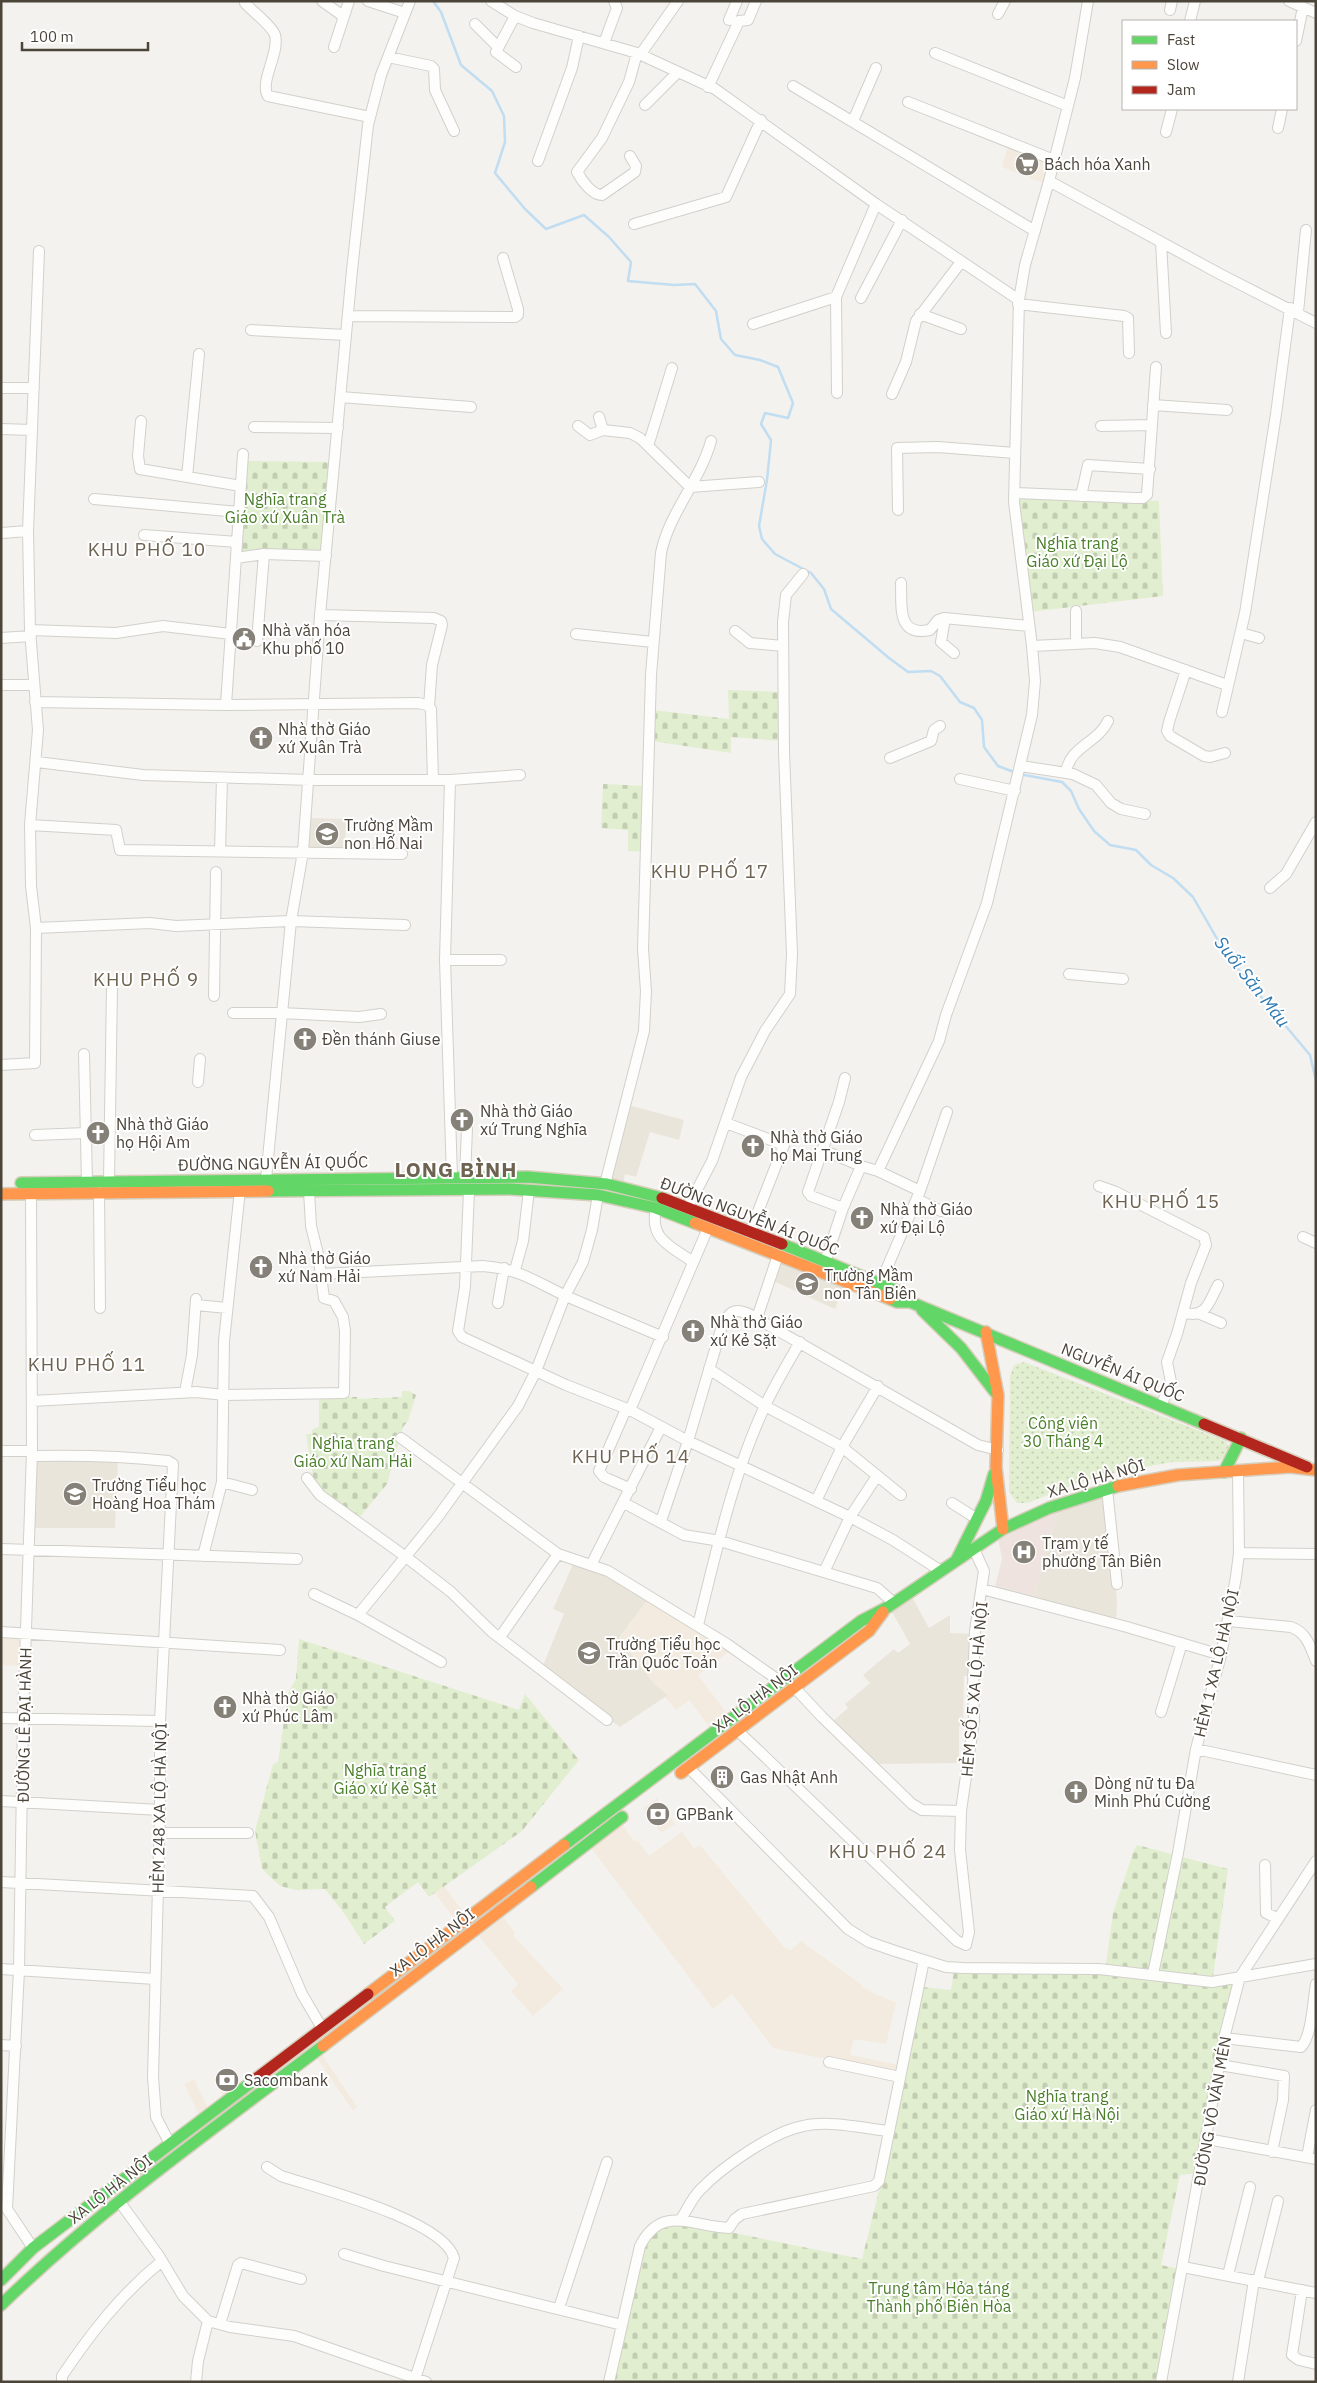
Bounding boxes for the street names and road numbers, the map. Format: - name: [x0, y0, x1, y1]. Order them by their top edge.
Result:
- street label: ĐƯỜNG NGUYỄN ÁI QUỐC: [178, 1148, 368, 1175]
- street label: ĐƯỜNG NGUYỄN ÁI QUỐC: [658, 1170, 844, 1259]
- street label: NGUYỄN ÁI QUỐC: [1058, 1335, 1189, 1406]
- street label: XA LỘ HÀ NỘI: [1044, 1454, 1147, 1502]
- street label: HẺM 1 XA LỘ HÀ NỘI: [1188, 1587, 1243, 1739]
- street label: HẺM SỐ 5 XA LỘ HÀ NỘI: [953, 1600, 992, 1778]
- street label: ĐƯỜNG LÊ ĐẠI HÀNH: [12, 1647, 35, 1803]
- street label: XA LỘ HÀ NỘI: [708, 1659, 801, 1736]
- street label: HẺM 248 XA LỘ HÀ NỘI: [147, 1722, 170, 1894]
- street label: XA LỘ HÀ NỘI: [385, 1903, 478, 1980]
- street label: ĐƯỜNG VÕ VĂN MÉN: [1188, 2034, 1235, 2188]
- street label: XA LỘ HÀ NỘI: [63, 2149, 156, 2228]

